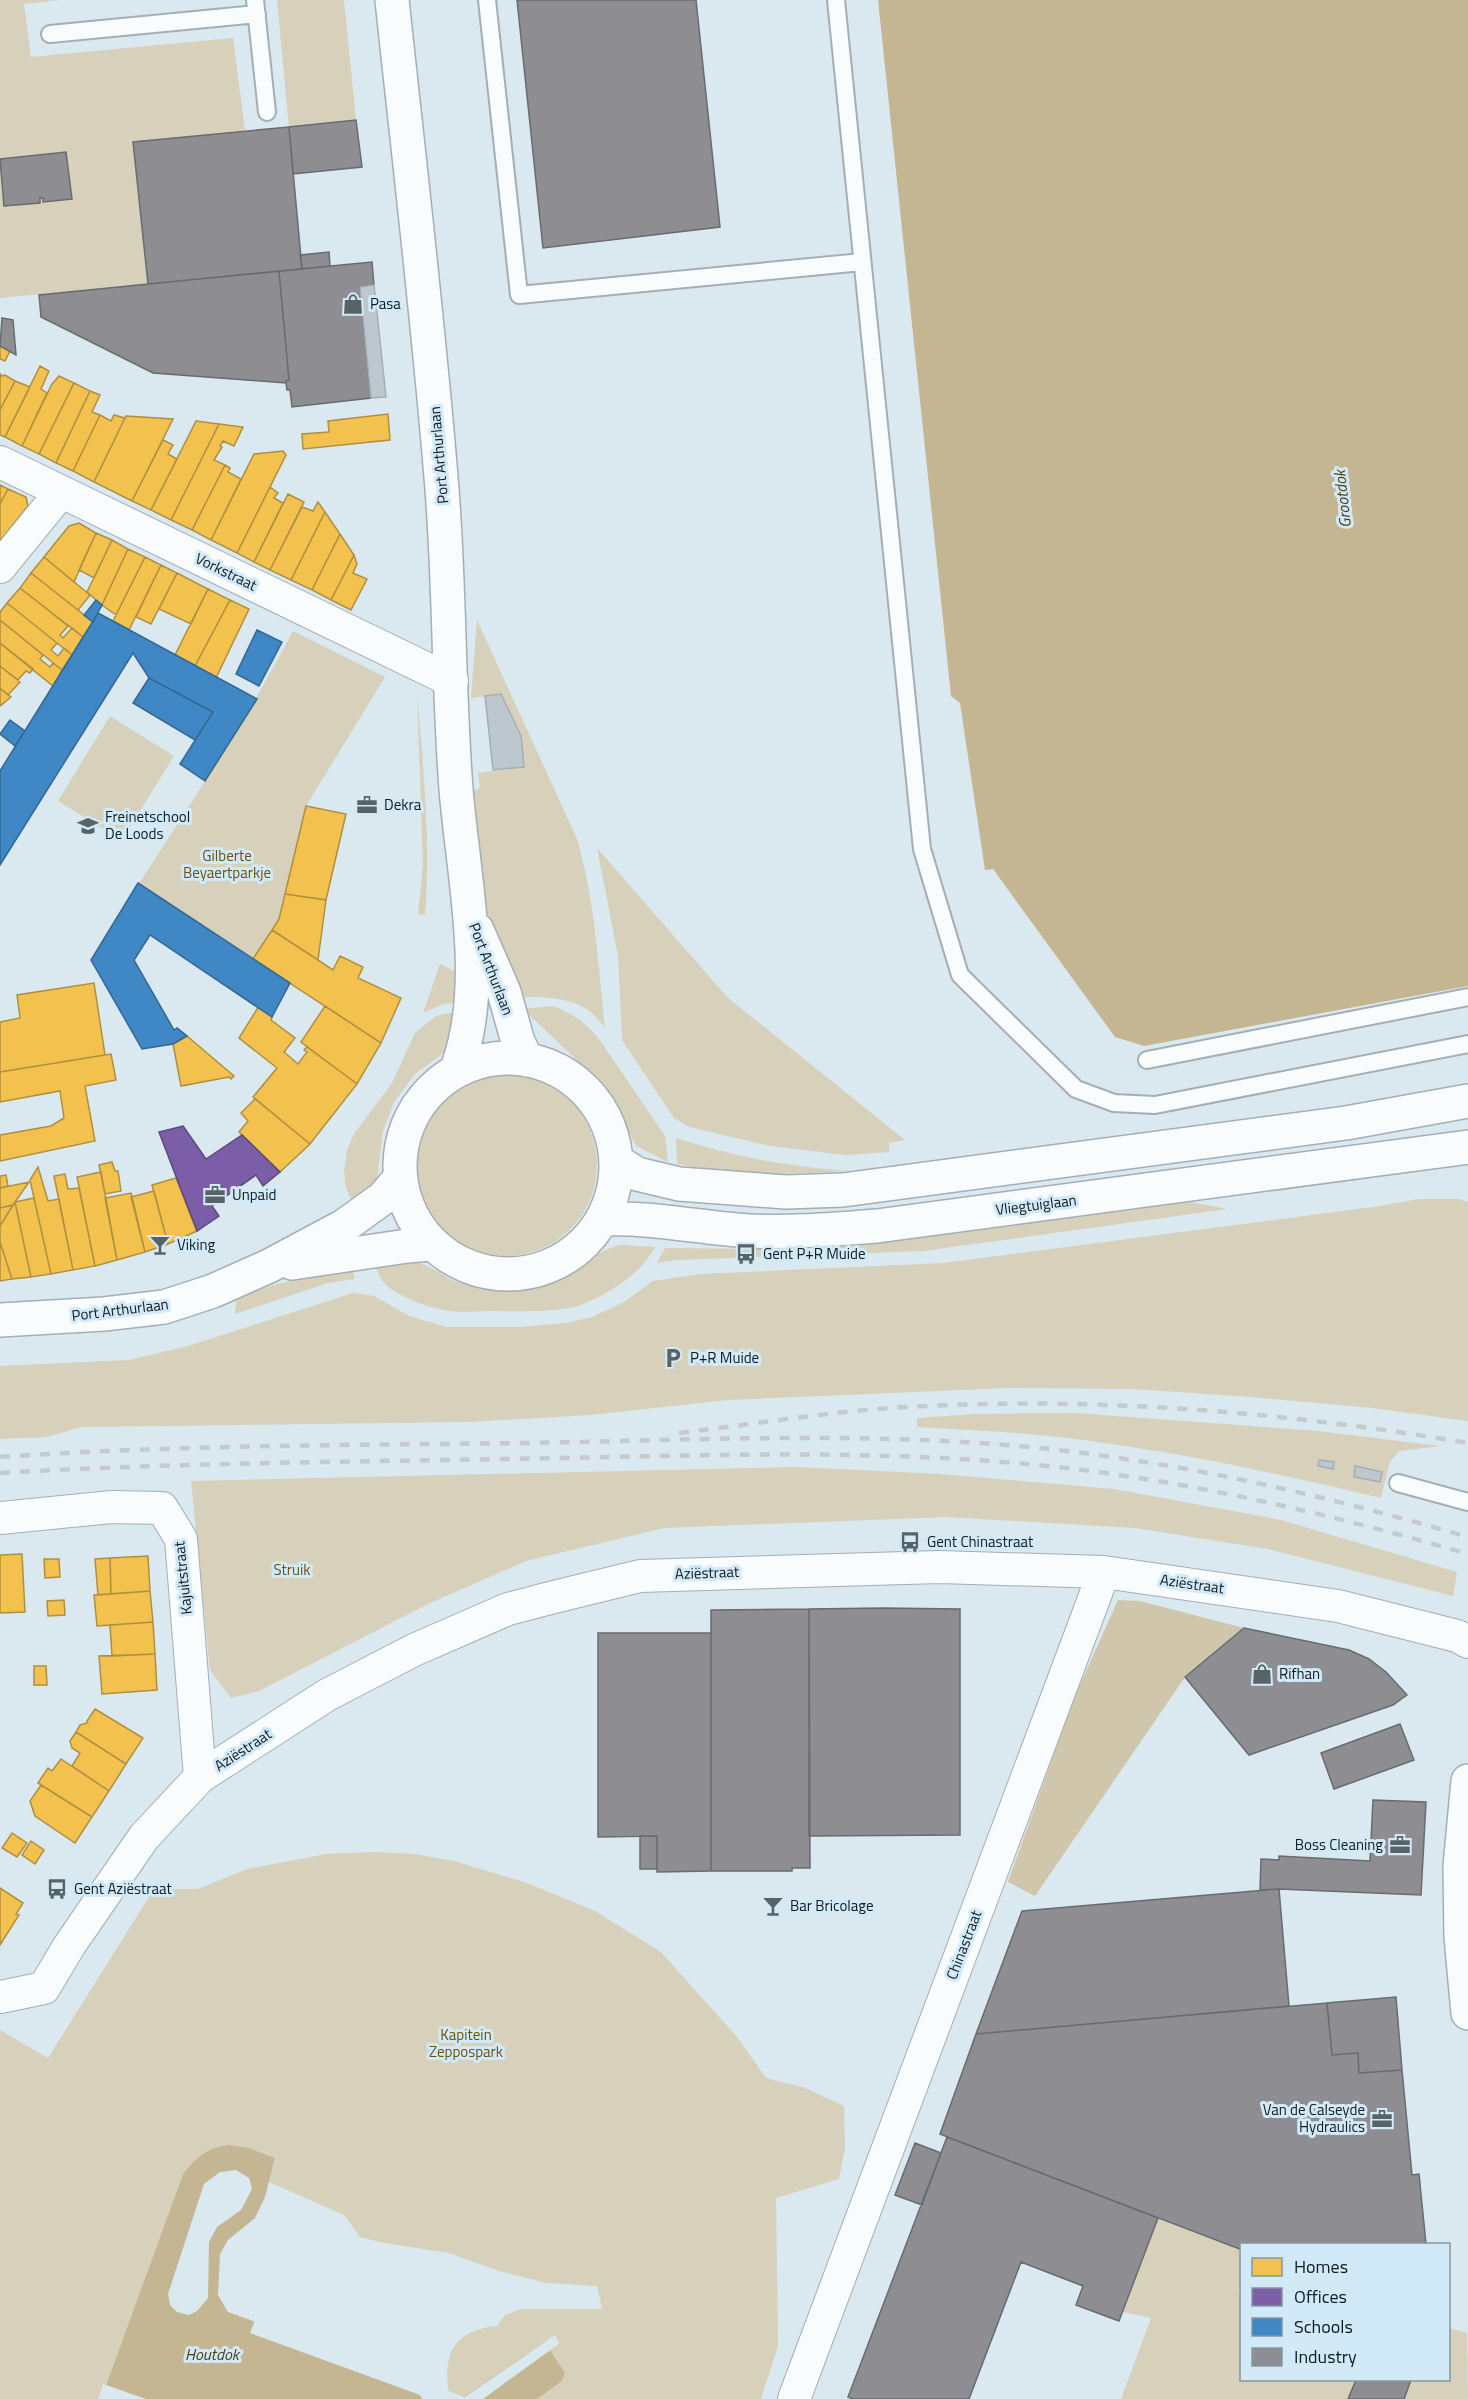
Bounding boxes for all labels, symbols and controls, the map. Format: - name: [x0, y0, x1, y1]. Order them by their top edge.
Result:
- shop icon: Pasa: [341, 292, 365, 316]
- place label: Pasa: [370, 292, 401, 315]
- street label: Port Arthurlaan: [423, 405, 454, 505]
- water label: Grootdok: [1327, 467, 1357, 529]
- street label: Vorkstraat: [191, 547, 262, 597]
- office icon: Dekra: [355, 793, 379, 817]
- place label: Dekra: [384, 793, 422, 816]
- place label: Freinetschool De Loods: [105, 805, 190, 845]
- school or university icon: Freinetschool De Loods: [76, 814, 100, 838]
- park label: Gilberte Beyaertparkje: [183, 844, 271, 884]
- street label: Port Arthurlaan: [463, 919, 520, 1019]
- office icon: Unpaid: [203, 1183, 227, 1207]
- place label: Unpaid: [232, 1183, 276, 1206]
- street label: Vliegtuiglaan: [994, 1188, 1078, 1221]
- bar icon: Viking: [148, 1233, 172, 1257]
- place label: Viking: [177, 1233, 216, 1256]
- bus stop icon: Gent P+R Muide: [734, 1242, 758, 1266]
- place label: Gent P+R Muide: [763, 1242, 866, 1265]
- street label: Port Arthurlaan: [70, 1292, 170, 1327]
- parking icon: P+R Muide: [661, 1346, 685, 1370]
- place label: P+R Muide: [690, 1346, 759, 1369]
- bus stop icon: Gent Chinastraat: [898, 1530, 922, 1554]
- place label: Gent Chinastraat: [927, 1530, 1034, 1553]
- street label: Kajuitstraat: [167, 1540, 198, 1616]
- park label: Struik: [274, 1558, 310, 1581]
- street label: Aziëstraat: [674, 1560, 740, 1585]
- street label: Aziëstraat: [1159, 1568, 1226, 1599]
- shop icon: Rifhan: [1250, 1662, 1274, 1686]
- place label: Rifhan: [1279, 1662, 1320, 1685]
- street label: Aziëstraat: [209, 1722, 277, 1777]
- place label: Boss Cleaning: [1295, 1833, 1383, 1856]
- office icon: Boss Cleaning: [1388, 1833, 1412, 1857]
- bus stop icon: Gent Aziëstraat: [45, 1877, 69, 1901]
- place label: Gent Aziëstraat: [74, 1877, 172, 1900]
- bar icon: Bar Bricolage: [761, 1894, 785, 1918]
- place label: Bar Bricolage: [790, 1894, 874, 1917]
- street label: Chinastraat: [940, 1906, 988, 1983]
- park label: Kapitein Zeppospark: [429, 2023, 503, 2063]
- place label: Van de Calseyde Hydraulics: [1263, 2098, 1365, 2138]
- office icon: Van de Calseyde Hydraulics: [1370, 2107, 1394, 2131]
- legend: [1240, 2243, 1450, 2381]
- text: Homes: [1294, 2253, 1348, 2280]
- text: Offices: [1294, 2283, 1347, 2310]
- text: Schools: [1294, 2313, 1353, 2340]
- water label: Houtdok: [185, 2342, 241, 2366]
- text: Industry: [1294, 2343, 1357, 2370]

